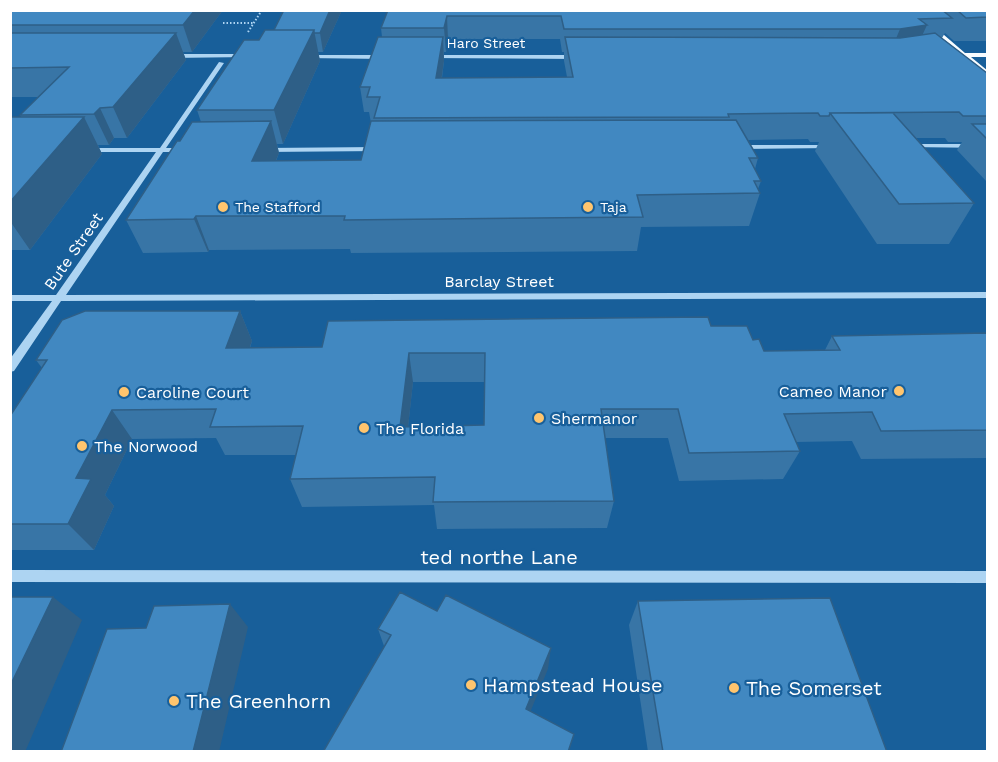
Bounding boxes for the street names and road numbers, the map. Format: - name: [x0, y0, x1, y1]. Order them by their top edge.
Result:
- street label: Haro Street: [447, 35, 526, 51]
- street label: Bute Street: [40, 209, 107, 294]
- street label: Barclay Street: [444, 272, 554, 291]
- street label: ted northe Lane: [420, 545, 578, 569]

